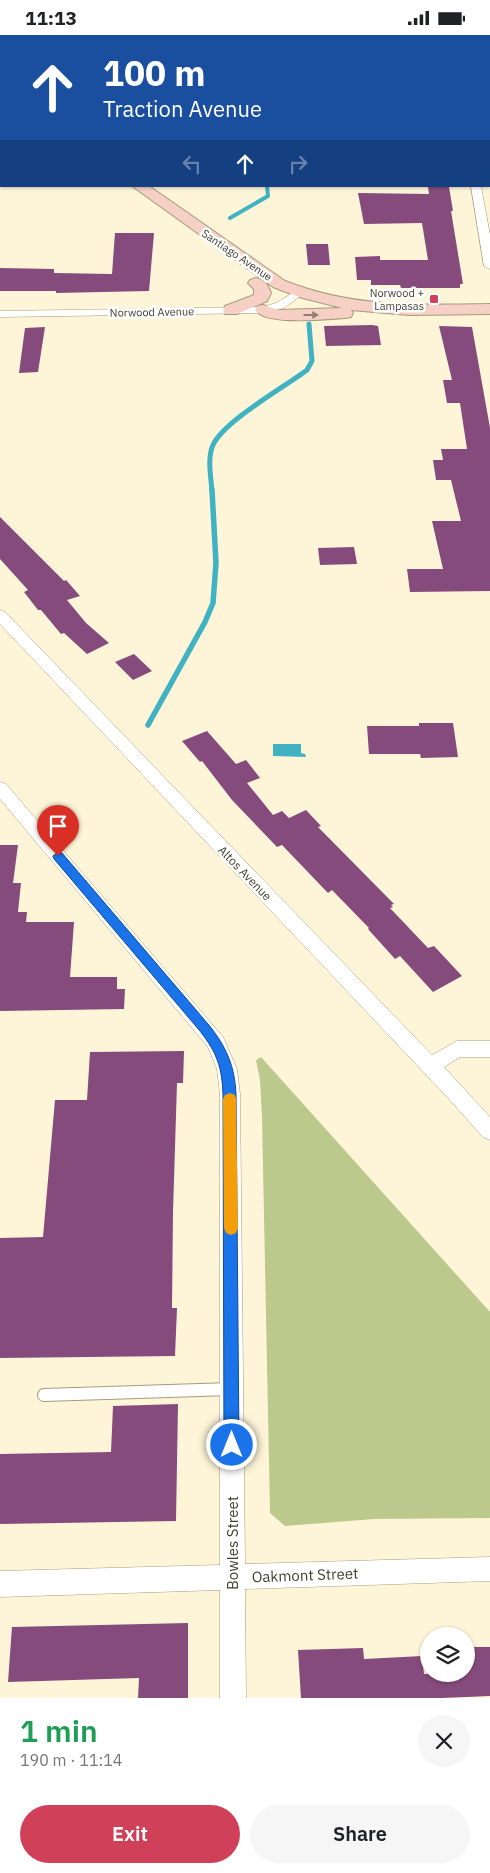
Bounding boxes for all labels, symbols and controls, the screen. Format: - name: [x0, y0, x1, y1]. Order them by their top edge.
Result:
- text: 11:13: [25, 6, 77, 30]
- text: 100 m: [103, 50, 206, 96]
- icon: ahead: [20, 55, 85, 120]
- text: Traction Avenue: [103, 94, 262, 123]
- icon: left: [178, 150, 206, 178]
- icon: ahead: [231, 150, 259, 178]
- icon: right: [284, 150, 312, 178]
- street label: Santiago Avenue: [199, 226, 275, 284]
- place label: Norwood + Lampasas: [370, 286, 424, 313]
- marker: Norwood + Lampasas: [428, 293, 440, 305]
- street label: Norwood Avenue: [110, 304, 194, 320]
- one-way arrow: [303, 310, 319, 318]
- pin: [37, 805, 79, 856]
- icon: arrive: [44, 812, 72, 840]
- street label: Altos Avenue: [215, 842, 275, 904]
- position arrow: [205, 1418, 257, 1470]
- street label: Bowles Street: [223, 1496, 242, 1590]
- street label: Oakmont Street: [251, 1564, 359, 1586]
- map controls: [420, 1627, 475, 1682]
- button: layers: [420, 1627, 475, 1682]
- text: 1 min: [20, 1711, 98, 1750]
- button: close: [418, 1715, 470, 1767]
- text: 190 m · 11:14: [20, 1750, 122, 1770]
- button: Exit: [20, 1805, 240, 1863]
- button: Share: [250, 1805, 470, 1863]

